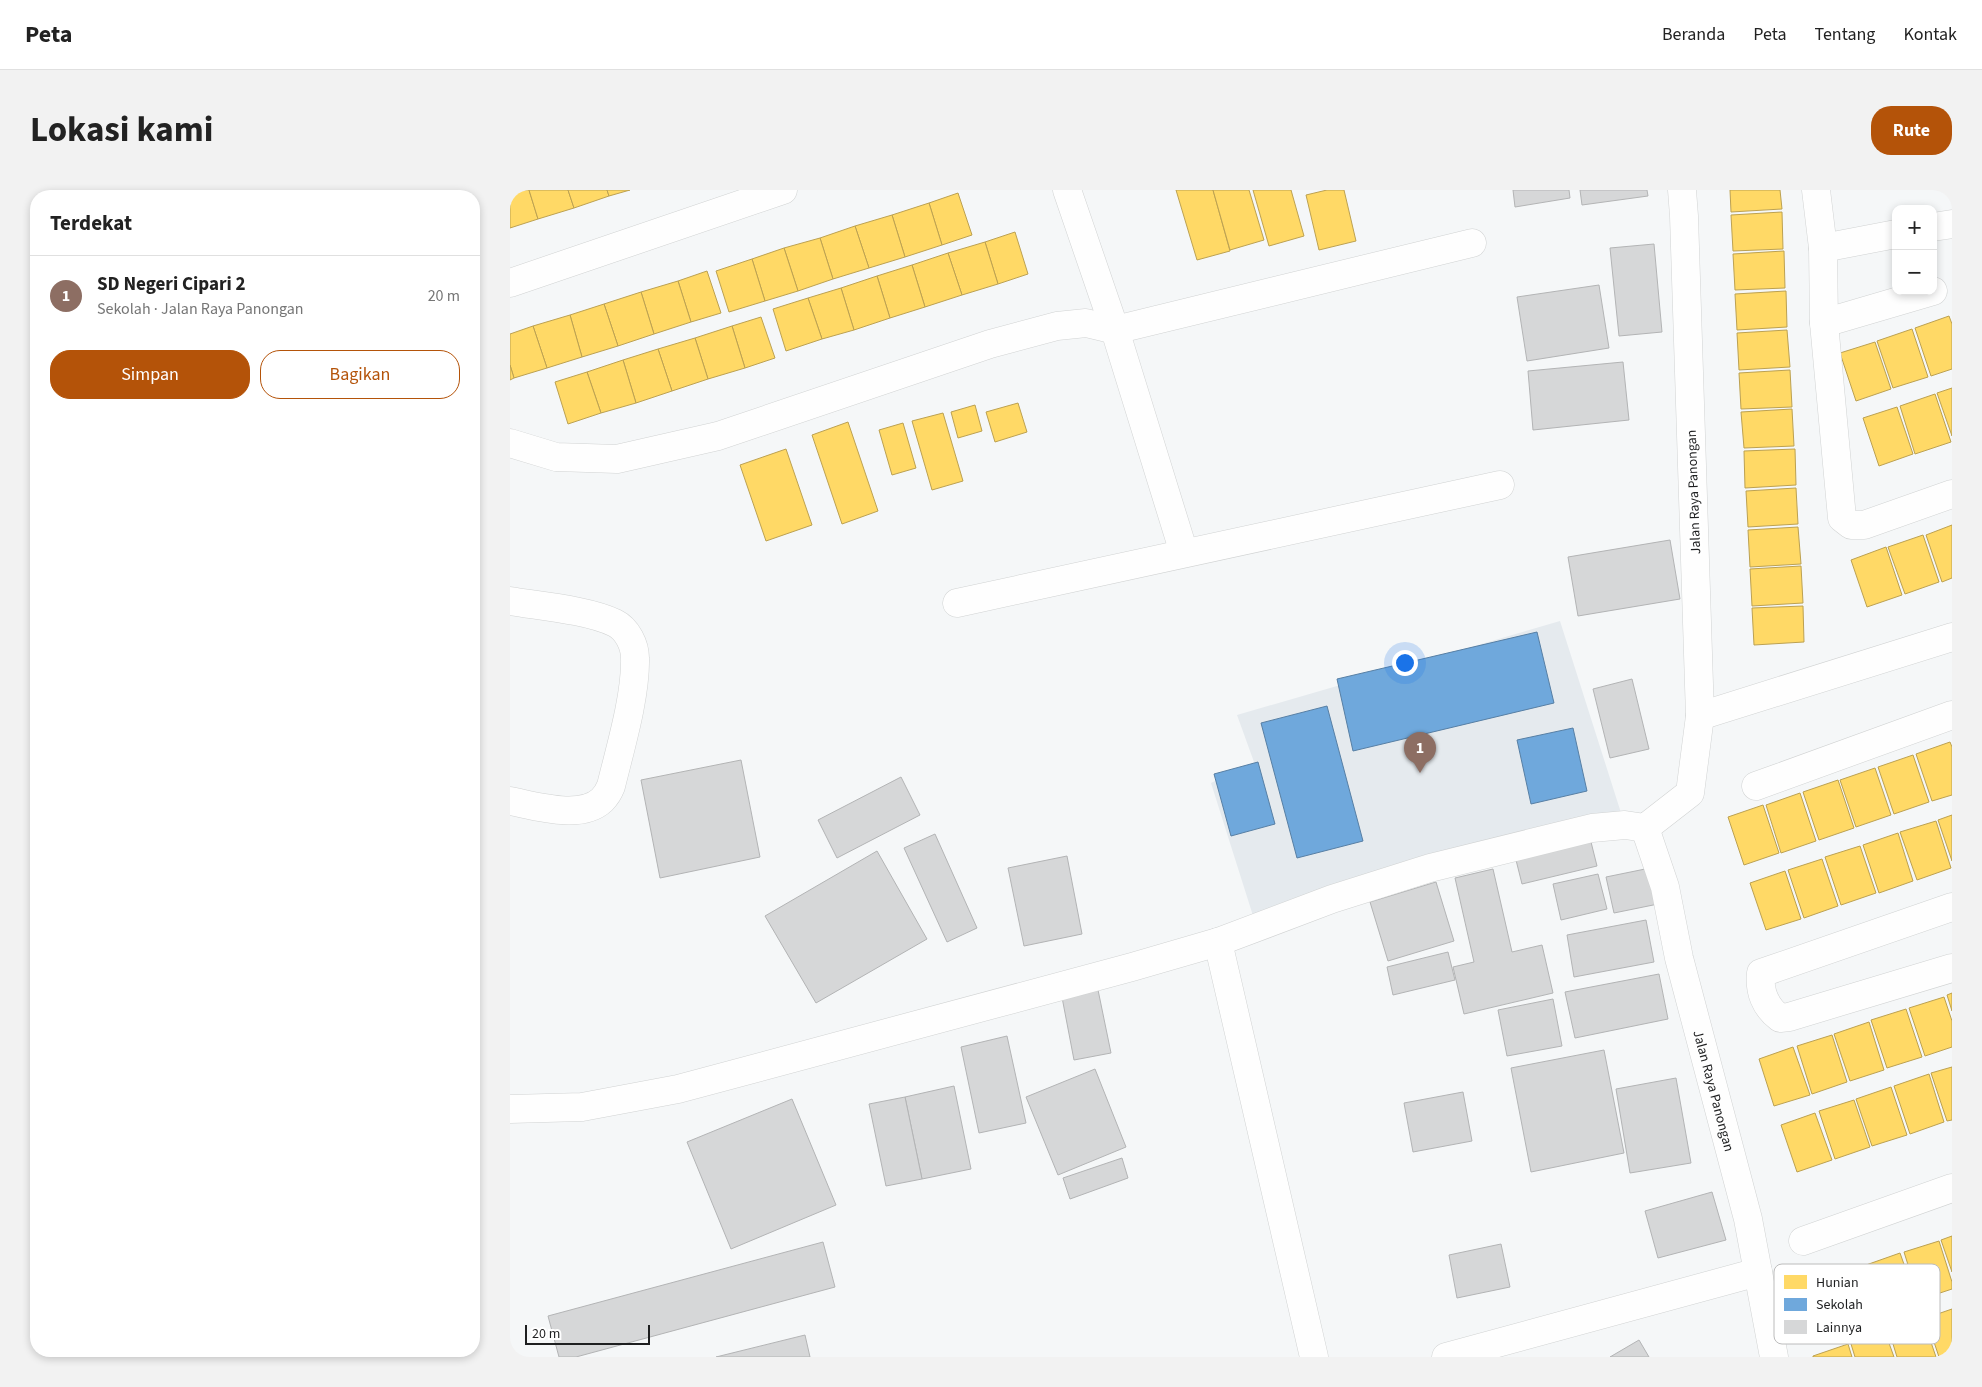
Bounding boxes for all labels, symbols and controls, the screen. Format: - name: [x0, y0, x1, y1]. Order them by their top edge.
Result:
- text: Peta: [25, 17, 72, 52]
- text: Beranda: [1662, 22, 1725, 47]
- text: Peta: [1753, 22, 1786, 47]
- text: Tentang: [1814, 22, 1875, 47]
- text: Kontak: [1903, 22, 1957, 47]
- text: Lokasi kami: [30, 105, 213, 155]
- button: Rute: [1871, 106, 1952, 155]
- map controls: [1892, 205, 1937, 295]
- button: +: [1892, 205, 1937, 250]
- text: Terdekat: [50, 208, 132, 238]
- button: −: [1892, 250, 1937, 295]
- text: SD Negeri Cipari 2: [97, 271, 246, 298]
- text: 1: [62, 285, 70, 307]
- text: 20 m: [428, 285, 460, 307]
- text: Sekolah · Jalan Raya Panongan: [97, 298, 304, 320]
- button: Simpan: [50, 350, 250, 399]
- button: Bagikan: [260, 350, 460, 399]
- street label: Jalan Raya Panongan: [1682, 429, 1706, 555]
- your location: [1392, 650, 1418, 676]
- pin: 1: [1404, 732, 1436, 773]
- street label: Jalan Raya Panongan: [1688, 1028, 1739, 1154]
- legend: [1774, 1264, 1940, 1344]
- text: Hunian: [1816, 1273, 1859, 1293]
- text: Sekolah: [1816, 1295, 1863, 1315]
- text: Lainnya: [1816, 1318, 1862, 1338]
- scale bar: [525, 1322, 650, 1345]
- text: 20 m: [532, 1324, 560, 1344]

